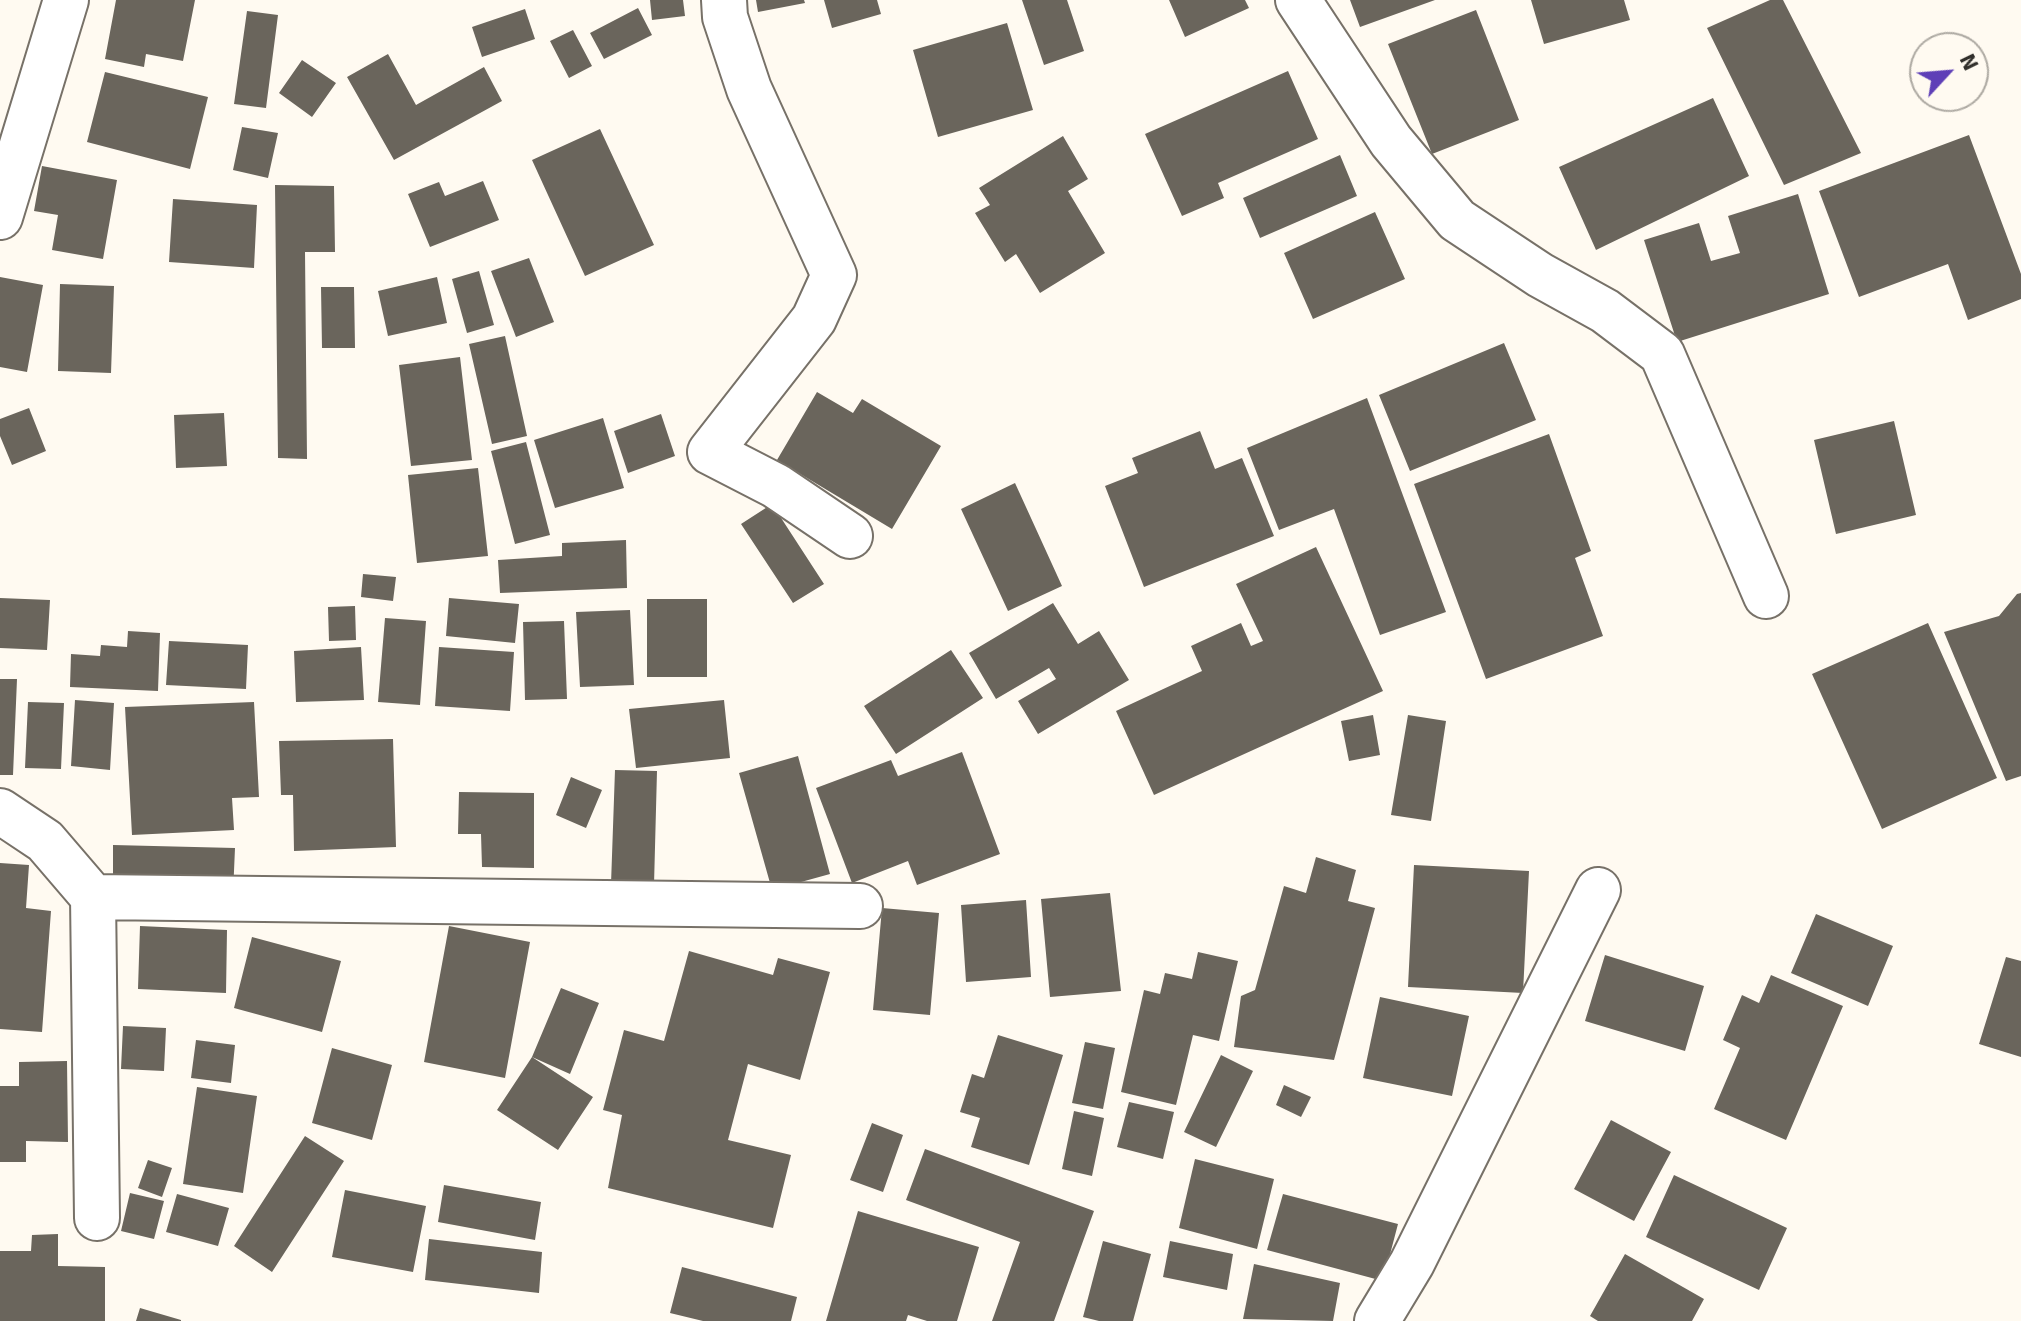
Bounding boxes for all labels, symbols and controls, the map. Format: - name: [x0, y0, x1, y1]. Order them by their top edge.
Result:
- north arrow: [1909, 32, 1989, 112]
- text: N: [1954, 49, 1985, 75]

